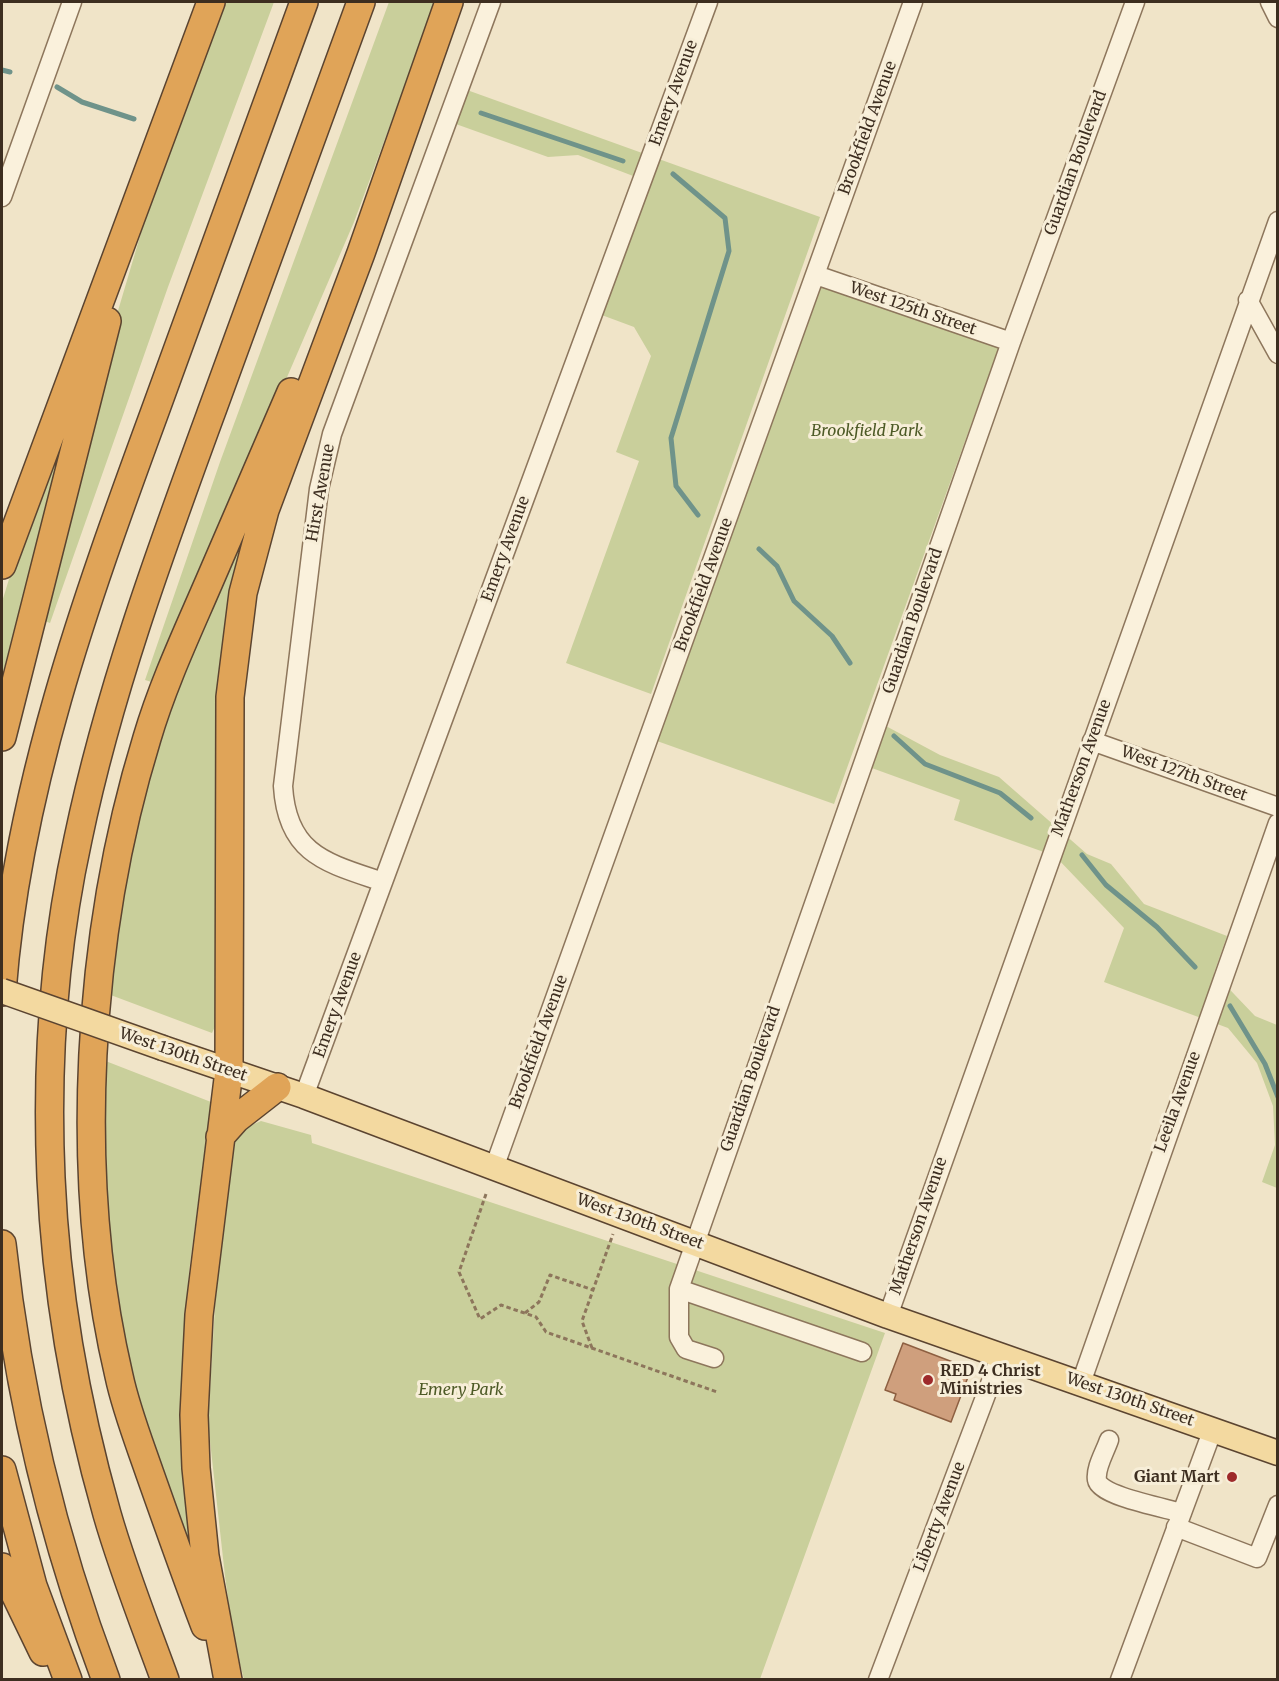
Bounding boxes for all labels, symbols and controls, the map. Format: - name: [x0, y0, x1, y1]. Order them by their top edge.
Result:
- street label: Emery Avenue: [646, 38, 702, 148]
- street label: Brookfield Avenue: [835, 59, 901, 197]
- street label: Guardian Boulevard: [1041, 88, 1111, 238]
- street label: West 125th Street: [847, 278, 979, 340]
- park label: Brookfield Park: [811, 421, 923, 441]
- street label: Hirst Avenue: [303, 443, 339, 543]
- street label: Emery Avenue: [478, 494, 534, 604]
- street label: Brookfield Avenue: [671, 516, 737, 654]
- street label: Guardian Boulevard: [879, 546, 947, 696]
- street label: Matherson Avenue: [1048, 697, 1116, 839]
- street label: West 127th Street: [1118, 742, 1250, 806]
- street label: Emery Avenue: [310, 950, 366, 1060]
- street label: Brookfield Avenue: [506, 973, 572, 1111]
- street label: Guardian Boulevard: [717, 1004, 785, 1154]
- street label: West 130th Street: [117, 1024, 249, 1086]
- street label: Leeila Avenue: [1151, 1049, 1205, 1155]
- street label: Matherson Avenue: [886, 1155, 952, 1297]
- street label: West 130th Street: [574, 1190, 706, 1254]
- place label: RED 4 Christ Ministries: [940, 1361, 1041, 1399]
- street label: West 130th Street: [1064, 1369, 1196, 1431]
- marker: RED 4 Christ Ministries: [921, 1373, 935, 1387]
- park label: Emery Park: [418, 1380, 504, 1400]
- street label: Liberty Avenue: [910, 1459, 970, 1575]
- place label: Giant Mart: [1134, 1467, 1220, 1487]
- marker: Giant Mart: [1225, 1470, 1239, 1484]

